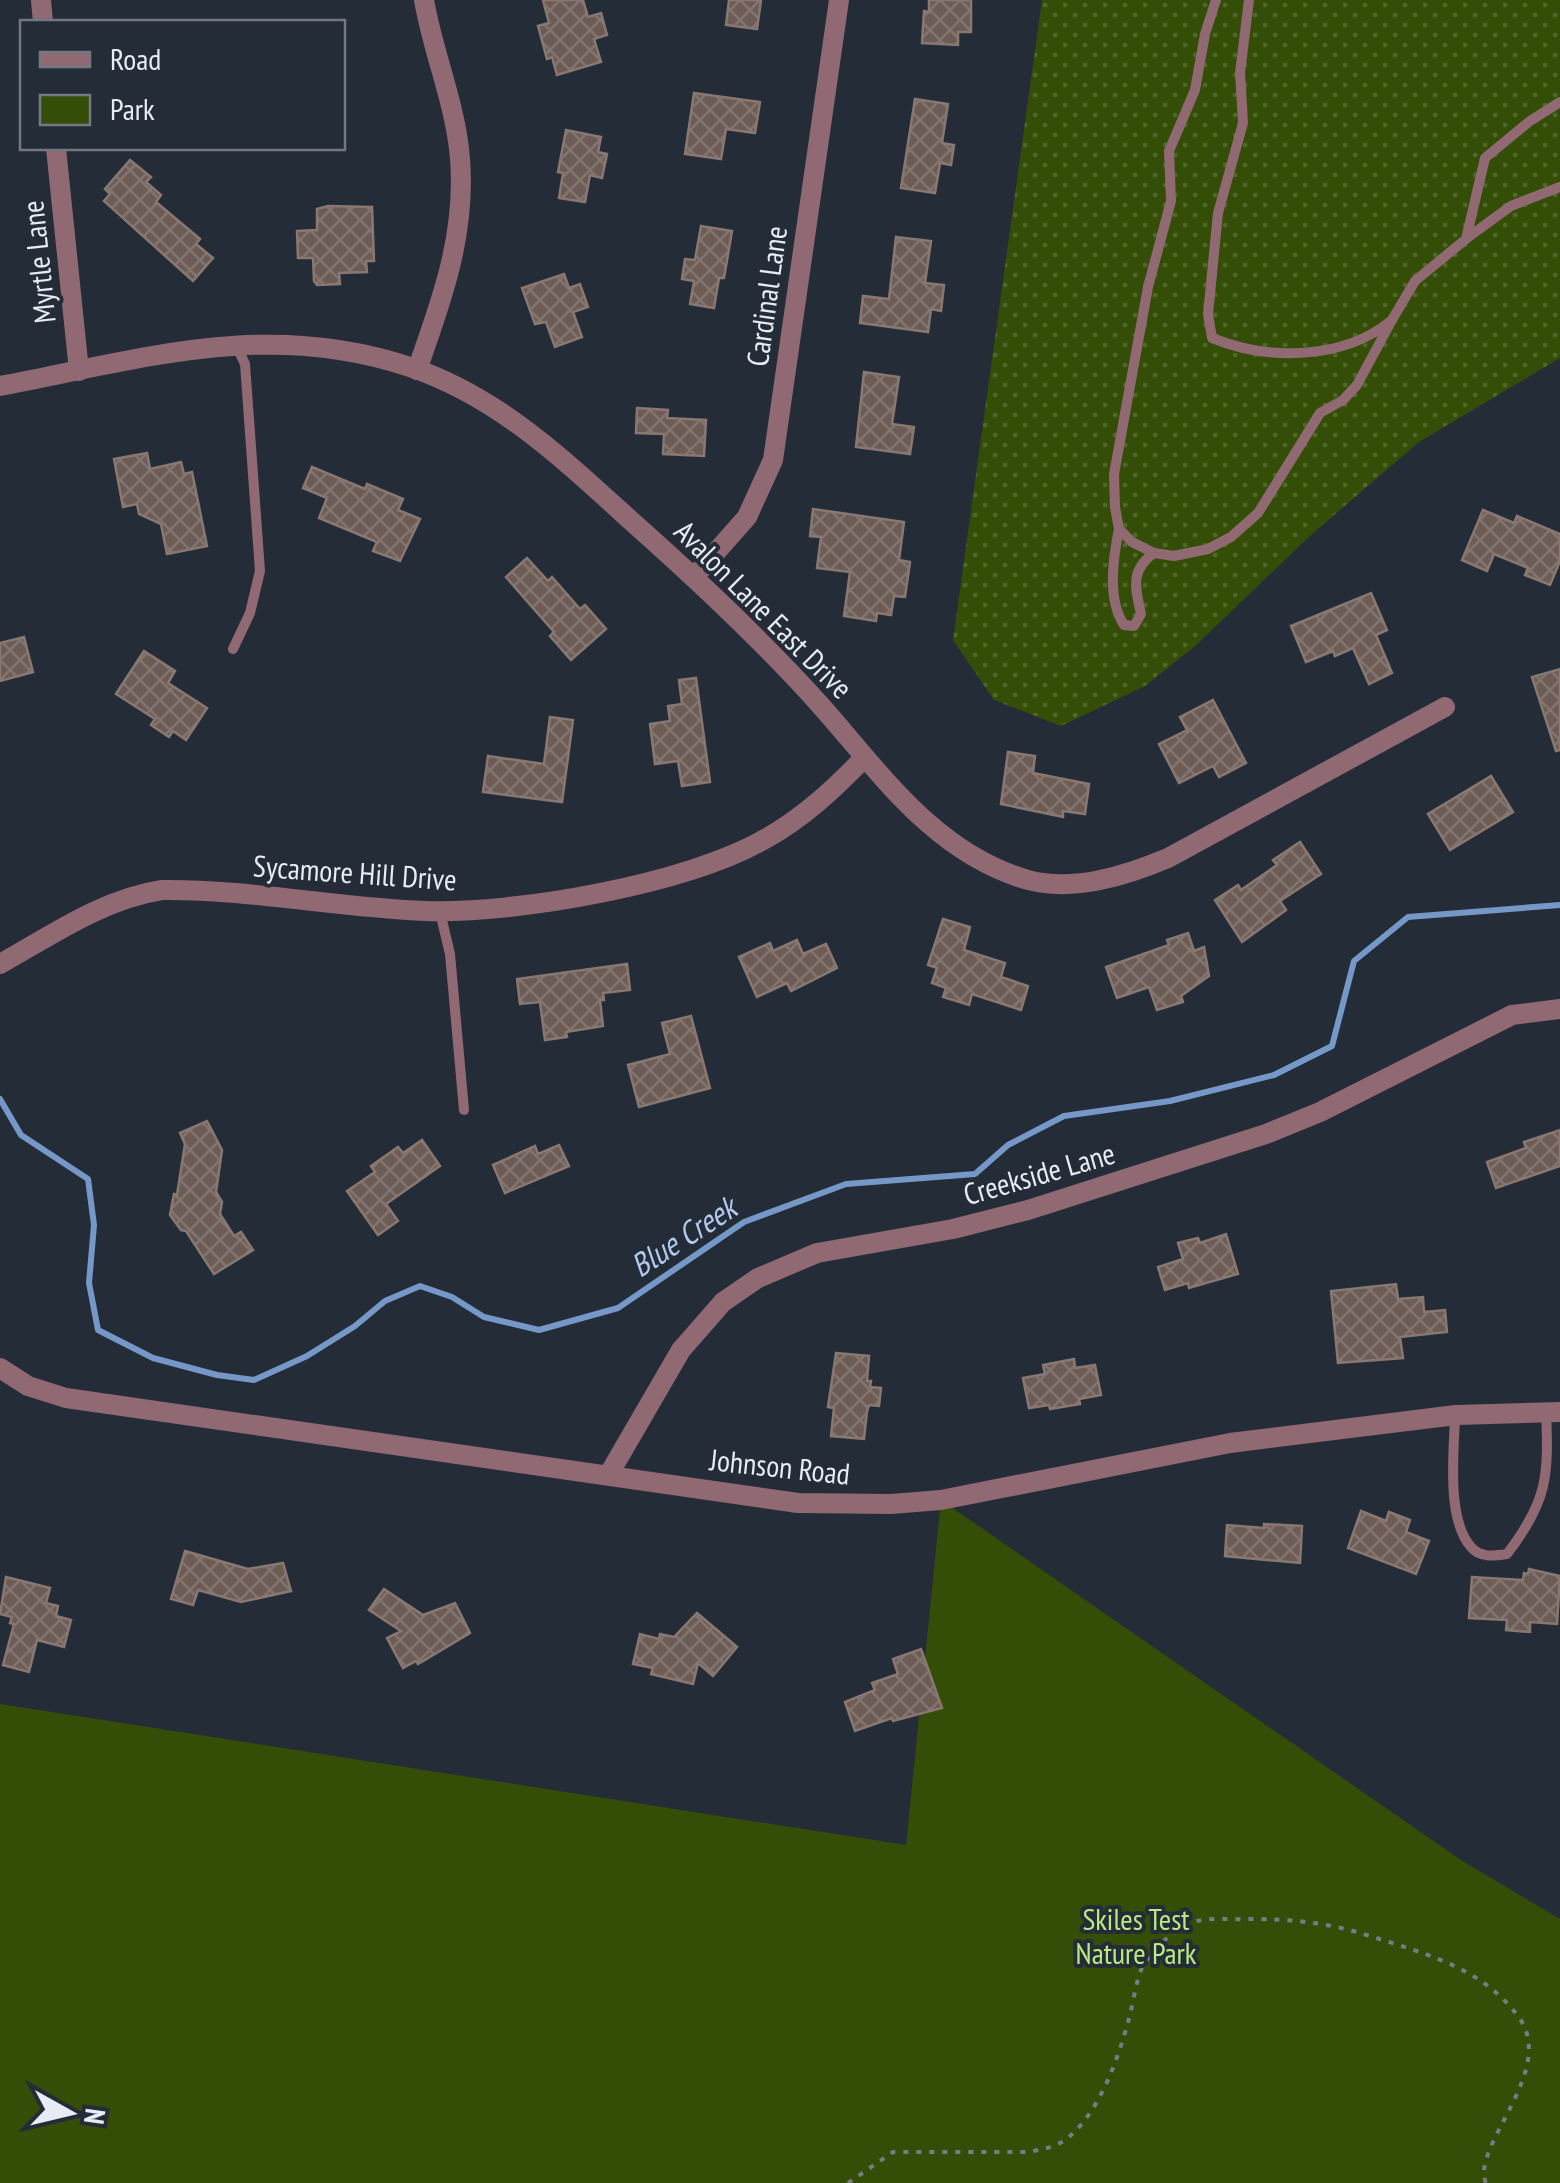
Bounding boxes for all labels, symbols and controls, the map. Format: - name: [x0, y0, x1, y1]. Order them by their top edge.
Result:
- legend: [20, 20, 345, 150]
- text: Road: [110, 39, 161, 78]
- text: Park: [110, 89, 155, 128]
- street label: Myrtle Lane: [12, 199, 64, 325]
- street label: Cardinal Lane: [737, 223, 795, 369]
- street label: Avalon Lane East Drive: [667, 512, 861, 706]
- street label: Sycamore Hill Drive: [252, 845, 458, 899]
- street label: Creekside Lane: [959, 1133, 1119, 1213]
- water label: Blue Creek: [622, 1184, 747, 1286]
- street label: Johnson Road: [707, 1439, 852, 1493]
- park label: Skiles Test Nature Park: [1076, 1899, 1197, 1972]
- north arrow: [20, 2063, 120, 2163]
- text: N: [76, 2106, 115, 2127]

